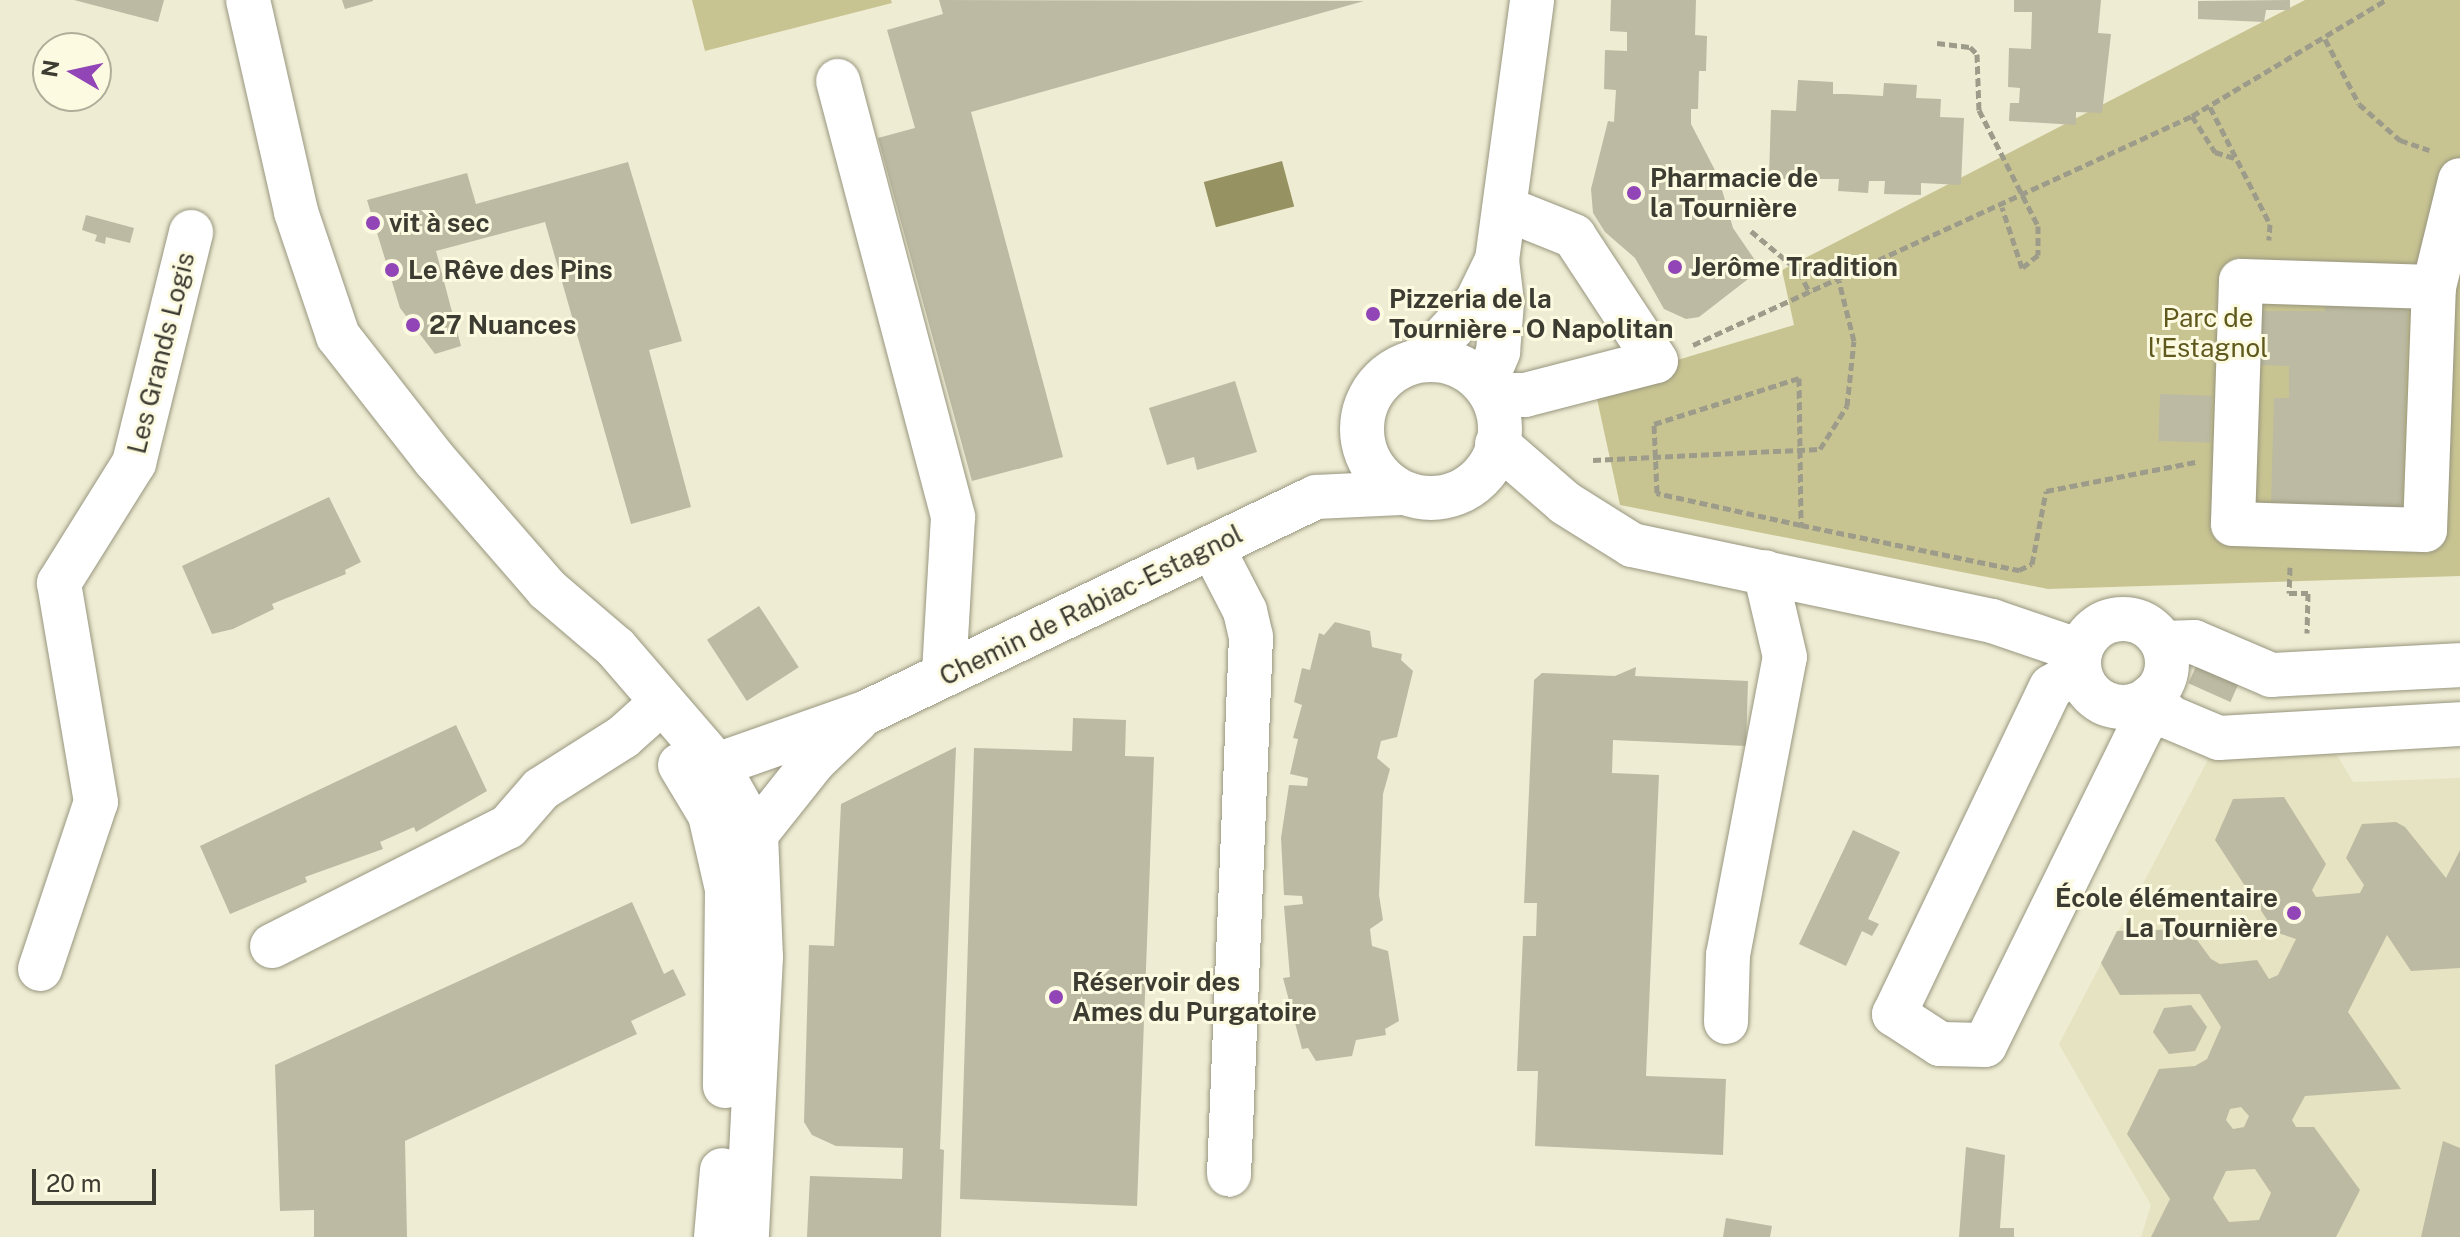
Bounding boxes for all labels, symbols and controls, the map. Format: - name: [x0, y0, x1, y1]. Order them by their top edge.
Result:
- north arrow: [32, 32, 112, 112]
- text: N: [36, 58, 64, 79]
- place label: Pharmacie de la Tournière: [1650, 162, 1818, 224]
- marker: Pharmacie de la Tournière: [1625, 184, 1643, 202]
- place label: vit à sec: [389, 207, 490, 239]
- marker: vit à sec: [364, 214, 382, 232]
- street label: Les Grands Logis: [121, 249, 201, 457]
- place label: Jerôme Tradition: [1691, 251, 1898, 283]
- place label: Le Rêve des Pins: [408, 254, 613, 286]
- marker: Jerôme Tradition: [1666, 258, 1684, 276]
- marker: Le Rêve des Pins: [383, 261, 401, 279]
- place label: Pizzeria de la Tournière - O Napolitan: [1389, 283, 1677, 344]
- park label: Parc de l'Estagnol: [2148, 302, 2268, 364]
- marker: Pizzeria de la Tournière - O Napolitan: [1364, 305, 1382, 323]
- place label: 27 Nuances: [429, 309, 576, 341]
- marker: 27 Nuances: [404, 316, 422, 334]
- street label: Chemin de Rabiac-Estagnol: [934, 518, 1248, 692]
- place label: École élémentaire La Tournière: [2055, 882, 2278, 944]
- marker: École élémentaire La Tournière: [2285, 904, 2303, 922]
- place label: Réservoir des Ames du Purgatoire: [1072, 966, 1317, 1028]
- marker: Réservoir des Ames du Purgatoire: [1047, 988, 1065, 1006]
- scale bar: [36, 1153, 160, 1203]
- text: 20 m: [46, 1169, 102, 1197]

